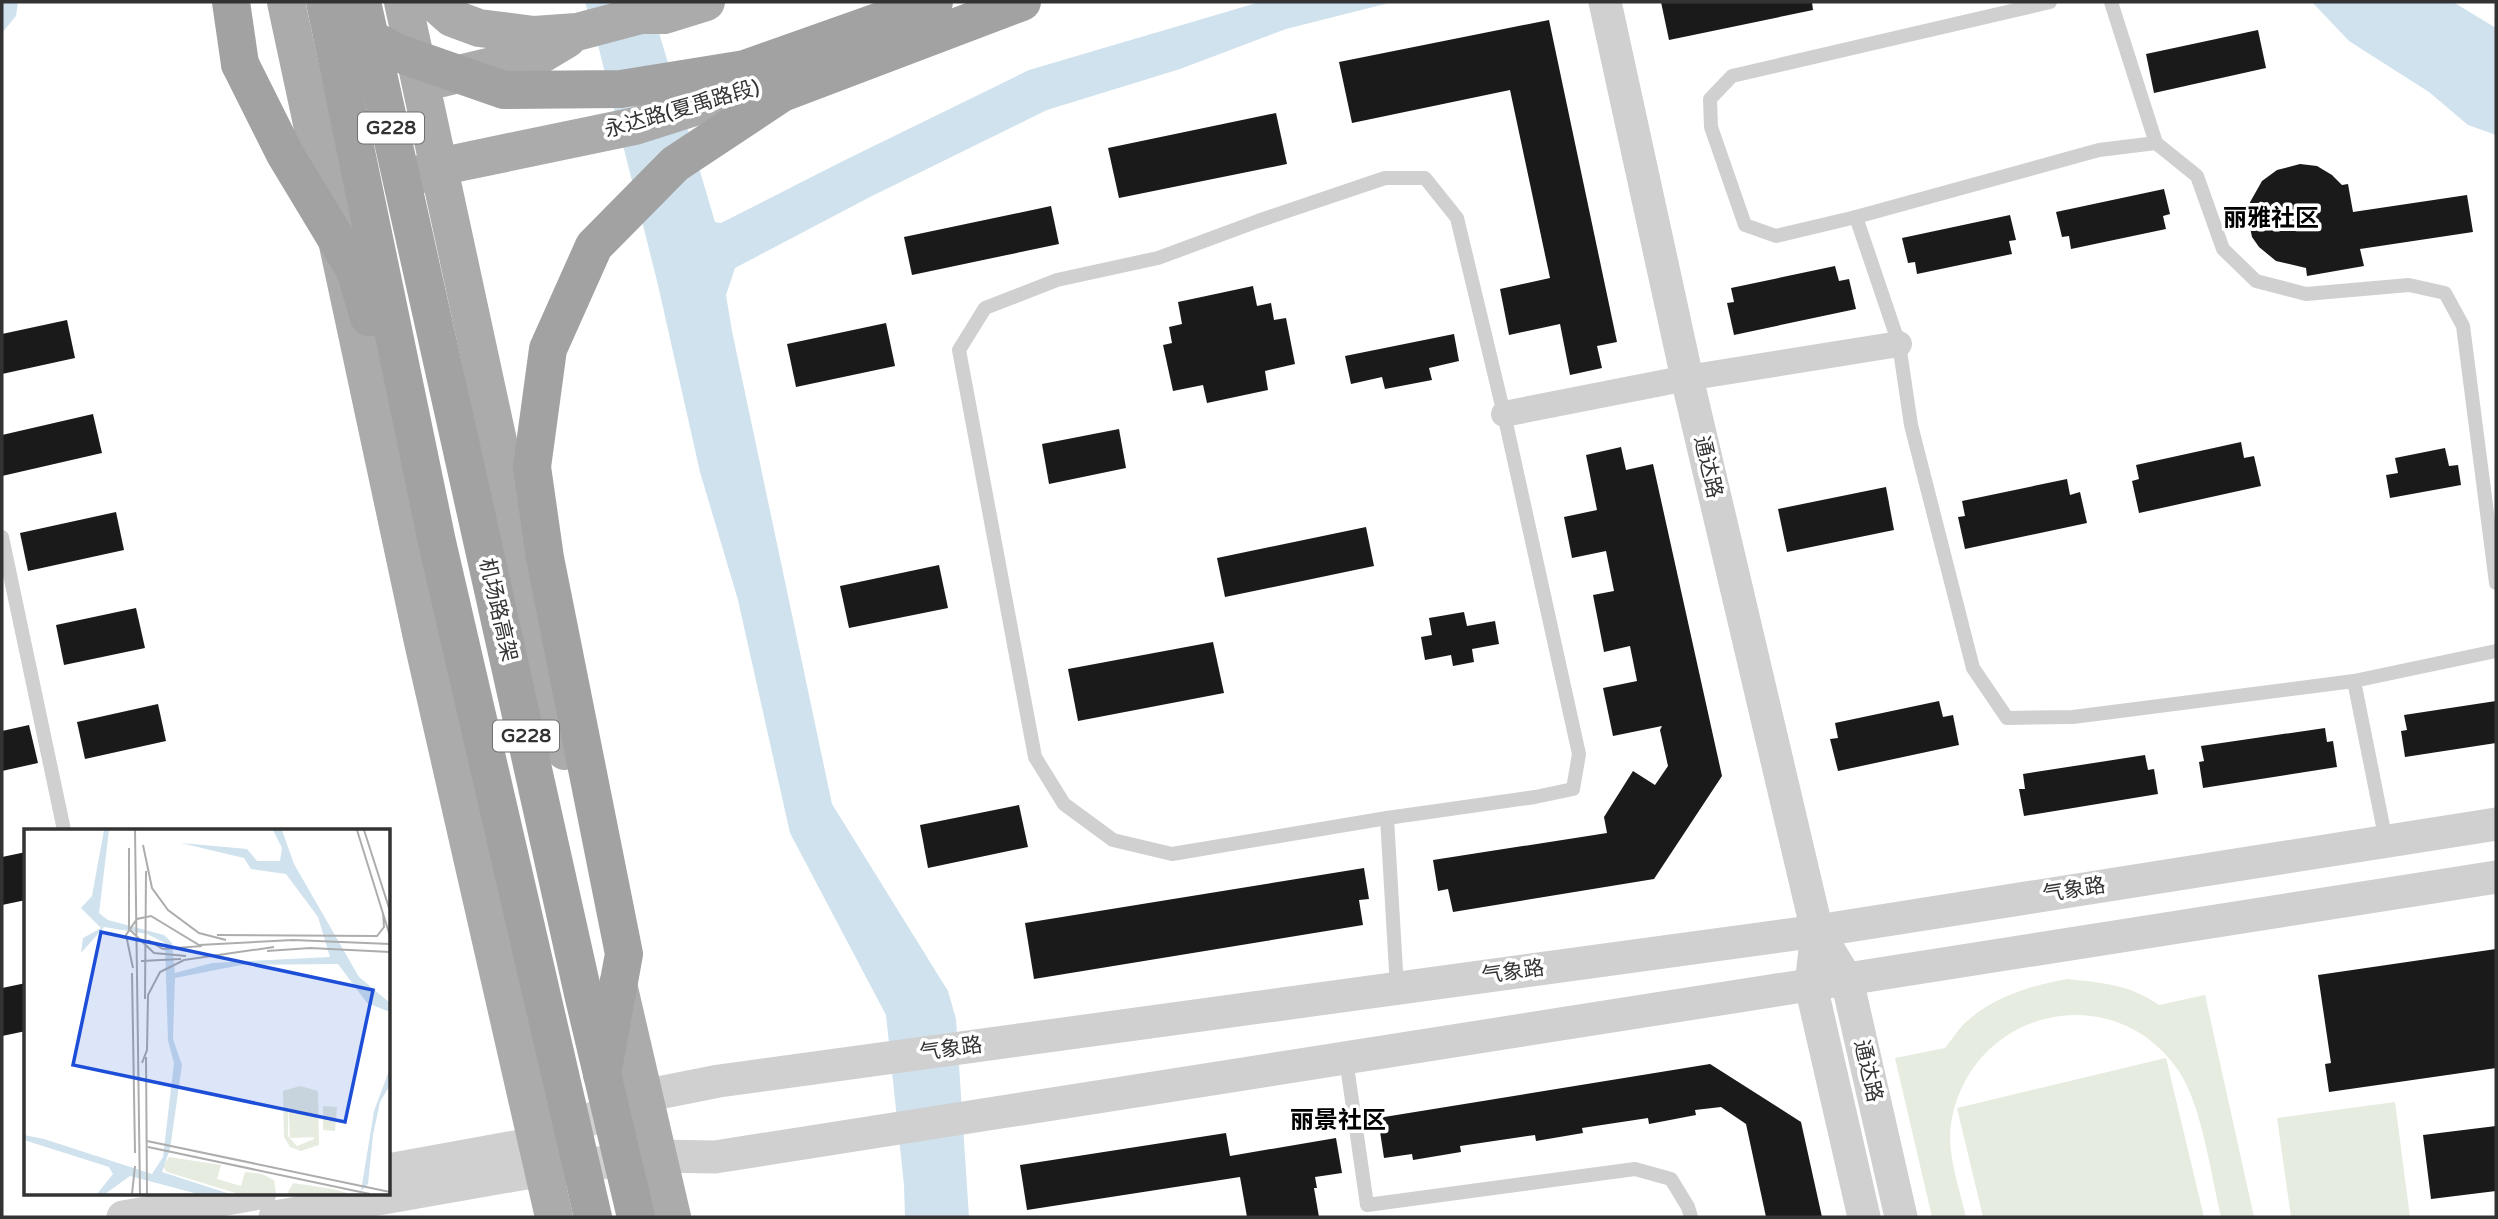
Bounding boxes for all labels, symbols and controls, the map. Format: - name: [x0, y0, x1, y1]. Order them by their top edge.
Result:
- street label: 永达路(夏禹路段): [602, 75, 762, 143]
- road number: G228: [358, 112, 424, 144]
- district label: 丽雅社区: [2223, 204, 2319, 233]
- street label: 通达路: [1689, 433, 1727, 501]
- street label: 机场路高架: [474, 556, 522, 664]
- road number: G228: [493, 720, 559, 751]
- inset map: [24, 829, 390, 1194]
- street label: 气象路: [2041, 873, 2107, 907]
- street label: 气象路: [1480, 955, 1546, 989]
- street label: 气象路: [918, 1032, 984, 1066]
- street label: 通达路: [1849, 1037, 1887, 1105]
- district label: 丽景社区: [1290, 1106, 1386, 1135]

